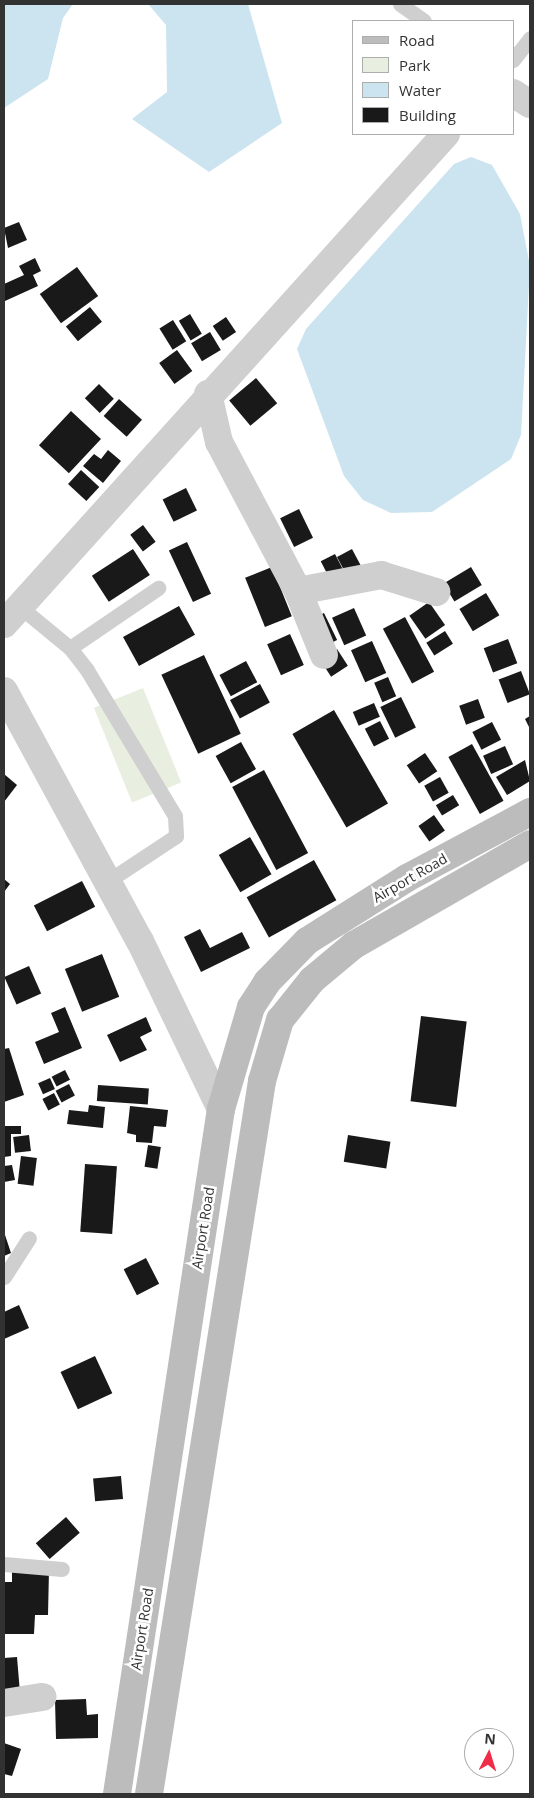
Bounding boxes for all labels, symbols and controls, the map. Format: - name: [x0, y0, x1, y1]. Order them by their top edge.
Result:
- legend: [352, 20, 514, 135]
- text: Road: [399, 30, 435, 50]
- text: Park: [399, 55, 430, 75]
- text: Water: [399, 80, 441, 100]
- text: Building: [399, 105, 456, 125]
- street label: Airport Road: [370, 850, 450, 906]
- street label: Airport Road: [188, 1186, 218, 1270]
- street label: Airport Road: [127, 1587, 157, 1671]
- north arrow: [464, 1728, 514, 1778]
- text: N: [484, 1729, 497, 1749]

